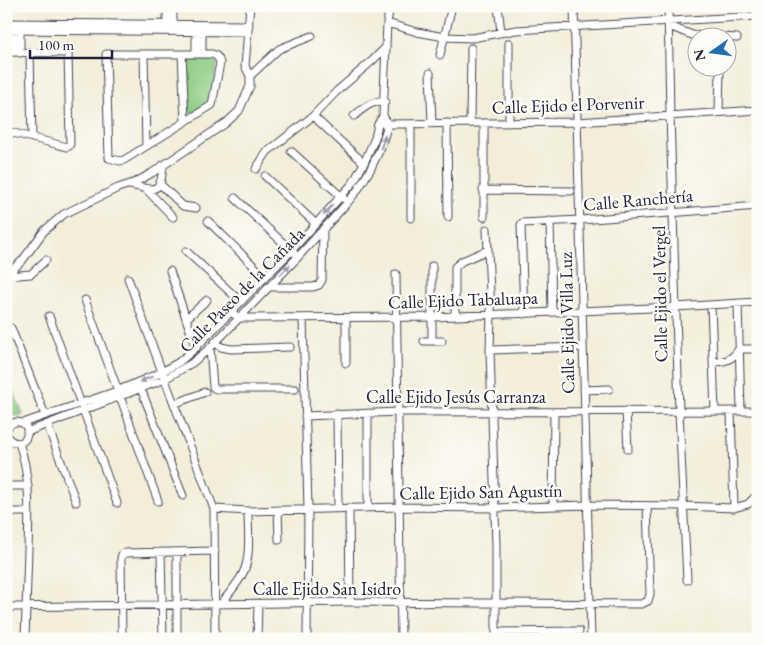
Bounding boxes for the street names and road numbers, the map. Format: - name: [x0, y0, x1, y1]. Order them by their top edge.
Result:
- street label: Calle Ejido el Porvenir: [491, 90, 645, 119]
- street label: Calle Ranchería: [582, 183, 695, 216]
- street label: Calle Paseo de la Cañada: [174, 221, 310, 357]
- street label: Calle Ejido el Vergel: [647, 225, 672, 363]
- street label: Calle Ejido Villa Luz: [554, 252, 579, 394]
- street label: Calle Ejido Tabaluapa: [388, 285, 539, 314]
- street label: Calle Ejido Jesús Carranza: [366, 385, 547, 408]
- street label: Calle Ejido San Agustín: [399, 479, 563, 504]
- street label: Calle Ejido San Isidro: [253, 577, 401, 600]

